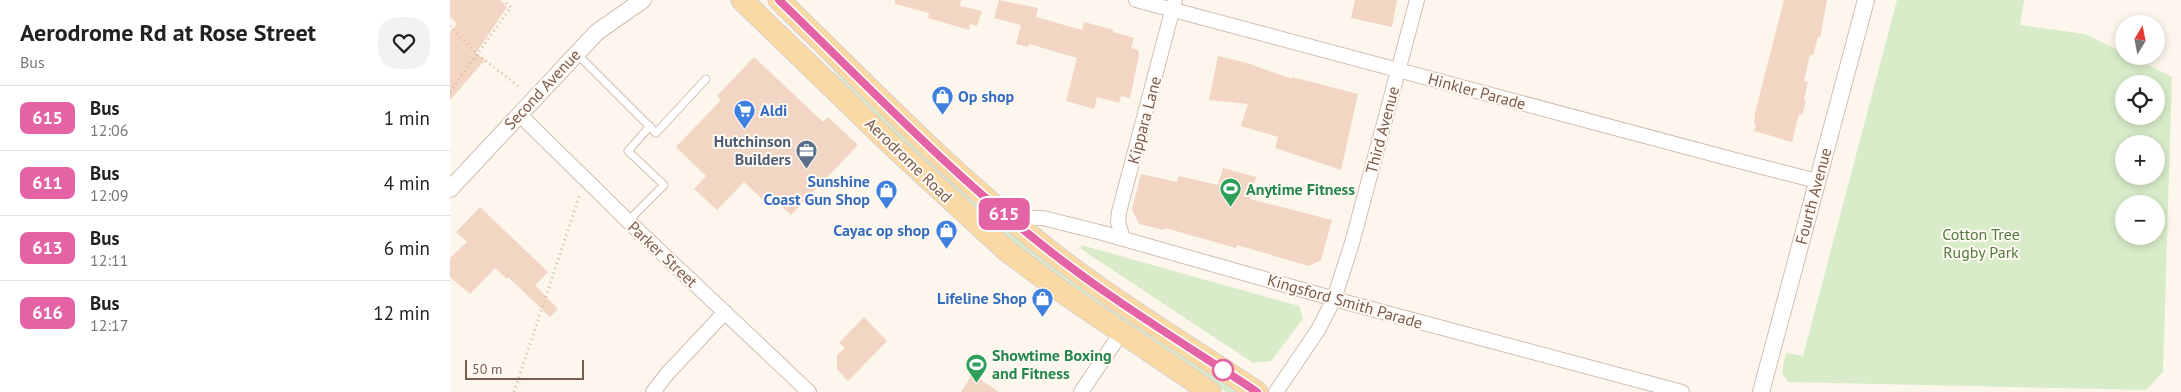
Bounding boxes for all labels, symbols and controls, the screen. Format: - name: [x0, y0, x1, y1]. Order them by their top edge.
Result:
- north arrow: [2115, 15, 2165, 65]
- map controls: [2115, 15, 2165, 245]
- text: Aerodrome Rd at Rose Street: [20, 17, 316, 48]
- button: heart: [378, 17, 430, 69]
- street label: Second Avenue: [500, 45, 584, 133]
- text: Bus: [20, 52, 45, 72]
- street label: Hinkler Parade: [1426, 68, 1528, 114]
- street label: Kippara Lane: [1123, 74, 1165, 166]
- button: locate: [2115, 75, 2165, 125]
- shop icon: Op shop: [930, 84, 954, 115]
- street label: Third Avenue: [1361, 84, 1403, 176]
- place label: Op shop: [958, 86, 1014, 106]
- text: Bus: [90, 96, 119, 120]
- supermarket icon: Aldi: [732, 98, 756, 129]
- place label: Aldi: [760, 100, 787, 120]
- text: 615: [32, 106, 63, 129]
- text: 1 min: [384, 106, 430, 130]
- street label: Aerodrome Road: [861, 113, 957, 207]
- text: 12:06: [90, 120, 128, 140]
- place label: Hutchinson Builders: [714, 131, 791, 169]
- button: +: [2115, 135, 2165, 185]
- office icon: Hutchinson Builders: [795, 138, 819, 169]
- street label: Fourth Avenue: [1790, 145, 1836, 247]
- text: Bus: [90, 161, 119, 185]
- text: 611: [32, 171, 63, 194]
- text: 4 min: [384, 171, 430, 195]
- place label: Sunshine Coast Gun Shop: [763, 171, 870, 209]
- sports icon: Anytime Fitness: [1218, 177, 1242, 208]
- shop icon: Sunshine Coast Gun Shop: [874, 178, 898, 209]
- place label: Anytime Fitness: [1246, 179, 1355, 199]
- text: 12:09: [90, 185, 128, 205]
- button: −: [2115, 195, 2165, 245]
- line badge: 615: [975, 198, 1033, 230]
- text: 615: [989, 202, 1019, 225]
- street label: Parker Street: [624, 217, 702, 292]
- shop icon: Cayac op shop: [934, 218, 958, 249]
- place label: Cayac op shop: [833, 220, 930, 240]
- park label: Cotton Tree Rugby Park: [1942, 224, 2020, 262]
- text: Bus: [90, 226, 119, 250]
- text: 613: [32, 236, 63, 259]
- text: 6 min: [384, 236, 430, 260]
- text: 12:11: [90, 250, 128, 270]
- street label: Kingsford Smith Parade: [1265, 269, 1425, 333]
- shop icon: Lifeline Shop: [1031, 286, 1055, 317]
- place label: Lifeline Shop: [937, 288, 1027, 308]
- text: Bus: [90, 291, 119, 315]
- text: 616: [32, 301, 63, 324]
- text: 12 min: [373, 301, 430, 325]
- text: 12:17: [90, 315, 128, 335]
- place label: Showtime Boxing and Fitness: [992, 345, 1112, 383]
- sports icon: Showtime Boxing and Fitness: [964, 352, 988, 383]
- scale bar: [465, 357, 584, 380]
- unlabelled marker: [1212, 359, 1234, 381]
- text: 50 m: [472, 360, 502, 378]

